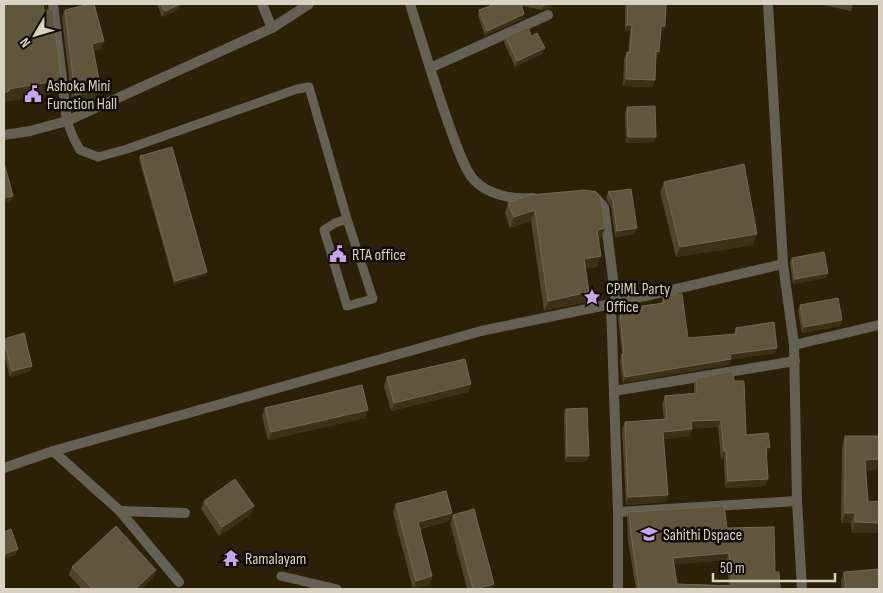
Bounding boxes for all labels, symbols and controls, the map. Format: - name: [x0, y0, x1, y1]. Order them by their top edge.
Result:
- north arrow: [10, 10, 60, 60]
- text: N: [16, 35, 34, 51]
- place label: Ashoka Mini Function Hall: [46, 77, 117, 114]
- public building icon: Ashoka Mini Function Hall: [23, 84, 43, 104]
- public building icon: RTA office: [328, 244, 348, 264]
- place label: RTA office: [352, 246, 406, 265]
- place label: CPIML Party Office: [606, 280, 670, 317]
- place icon: CPIML Party Office: [582, 287, 602, 307]
- school or university icon: Sahithi Dspace: [639, 524, 659, 544]
- place label: Sahithi Dspace: [663, 526, 742, 545]
- temple icon: Ramalayam: [221, 548, 241, 568]
- place label: Ramalayam: [245, 550, 306, 569]
- scale bar: [713, 550, 836, 582]
- text: 50 m: [720, 559, 745, 578]

